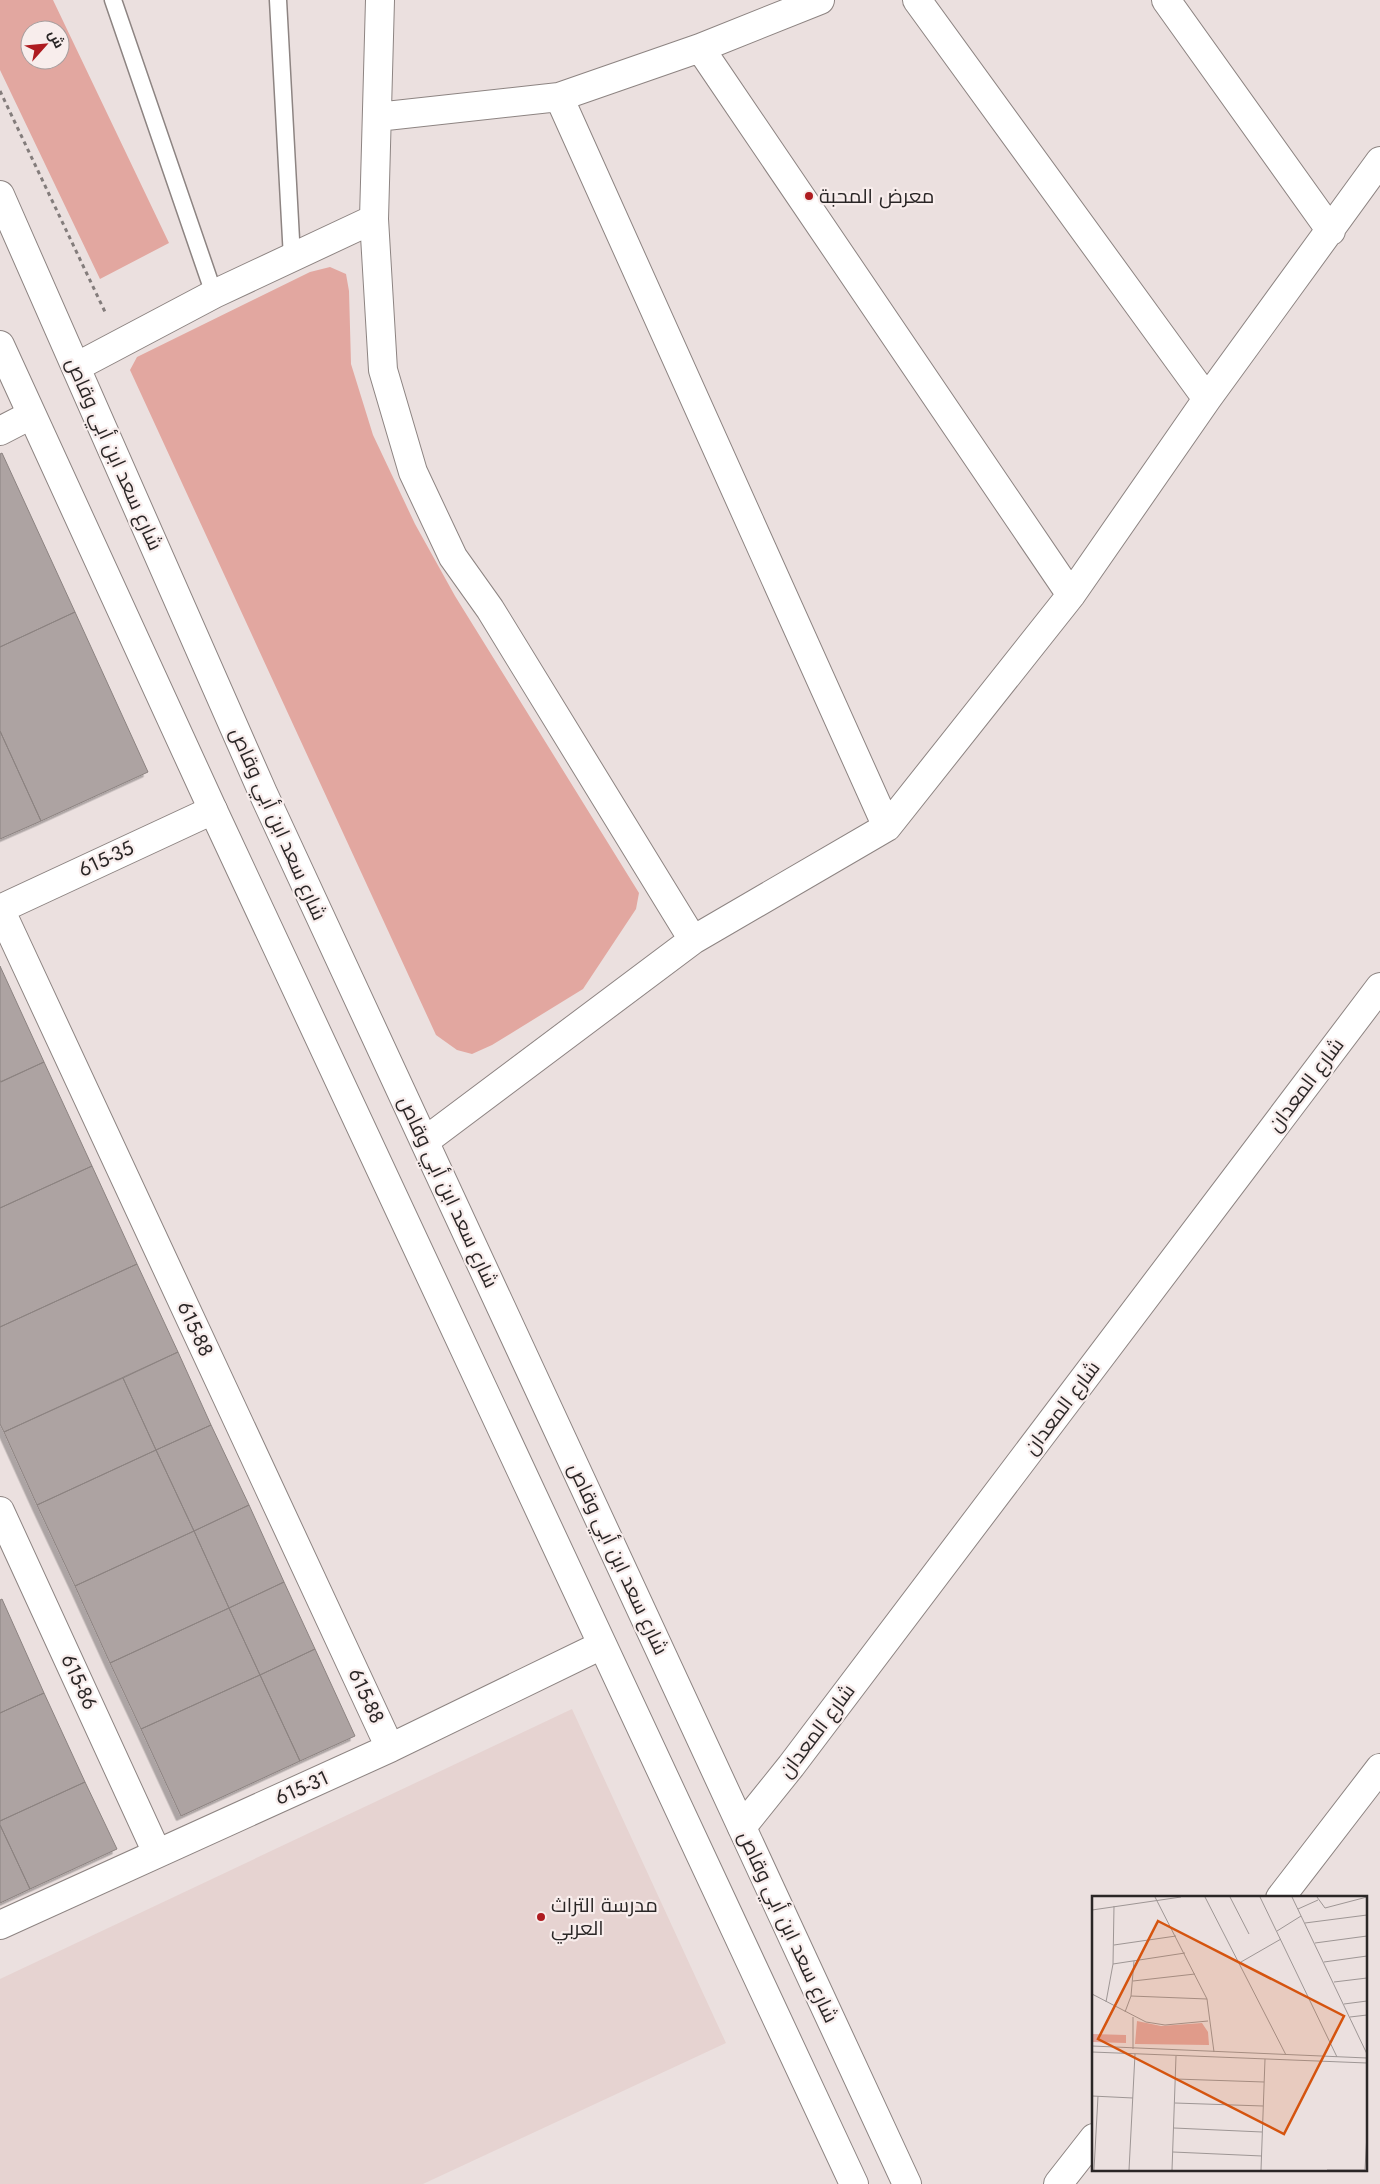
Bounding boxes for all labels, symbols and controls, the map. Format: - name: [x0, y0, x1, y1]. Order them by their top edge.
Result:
- north arrow: [20, 20, 70, 70]
- text: ش: [44, 27, 70, 52]
- place label: معرض المحبة: [819, 182, 934, 211]
- marker: معرض المحبة: [803, 190, 815, 202]
- street label: شارع سعد ابن أبي وقاص: [57, 353, 170, 556]
- street label: شارع سعد ابن أبي وقاص: [221, 723, 334, 926]
- street label: 615-35: [73, 834, 139, 884]
- street label: شارع المعدان: [1261, 1032, 1351, 1138]
- street label: شارع سعد ابن أبي وقاص: [390, 1091, 505, 1293]
- street label: 615-88: [170, 1297, 220, 1361]
- street label: شارع المعدان: [1017, 1355, 1107, 1461]
- street label: شارع سعد ابن أبي وقاص: [560, 1458, 675, 1660]
- street label: 615-86: [54, 1649, 104, 1715]
- street label: 615-88: [341, 1664, 391, 1728]
- street label: شارع المعدان: [772, 1678, 862, 1784]
- street label: 615-31: [271, 1763, 333, 1813]
- street label: شارع سعد ابن أبي وقاص: [730, 1826, 845, 2028]
- place label: مدرسة التراث العربي: [551, 1891, 658, 1944]
- inset map: [1092, 1896, 1368, 2172]
- marker: مدرسة التراث العربي: [535, 1911, 547, 1923]

